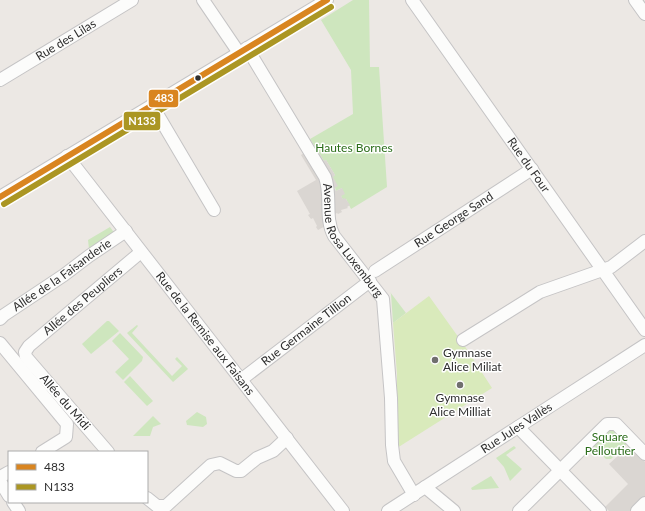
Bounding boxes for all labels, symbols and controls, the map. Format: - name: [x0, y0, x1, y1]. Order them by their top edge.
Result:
- street label: Rue des Lilas: [33, 16, 98, 64]
- unlabelled marker: [193, 73, 203, 83]
- line badge: 483: [148, 89, 179, 108]
- text: 483: [154, 91, 174, 104]
- line badge: N133: [123, 111, 161, 131]
- text: N133: [128, 114, 156, 127]
- street label: Rue du Four: [504, 134, 554, 196]
- park label: Hautes Bornes: [315, 140, 393, 155]
- street label: Avenue Rosa Luxemburg: [320, 182, 387, 300]
- street label: Rue George Sand: [411, 188, 496, 250]
- street label: Allée de la Faisanderie: [9, 235, 114, 314]
- street label: Allée des Peupliers: [40, 263, 125, 338]
- street label: Rue de la Remise aux Faisans: [153, 269, 258, 398]
- street label: Rue Germaine Tillion: [258, 290, 354, 369]
- place label: Gymnase Alice Miliat: [443, 345, 502, 374]
- marker: Gymnase Alice Miliat: [430, 355, 440, 365]
- street label: Allée du Midi: [37, 371, 94, 433]
- marker: Gymnase Alice Milliat: [455, 380, 465, 390]
- place label: Gymnase Alice Milliat: [429, 390, 491, 419]
- street label: Rue Jules Vallès: [478, 399, 555, 456]
- park label: Square Pelloutier: [585, 429, 636, 458]
- legend: [8, 451, 148, 503]
- text: 483: [44, 459, 65, 474]
- text: N133: [44, 479, 74, 494]

